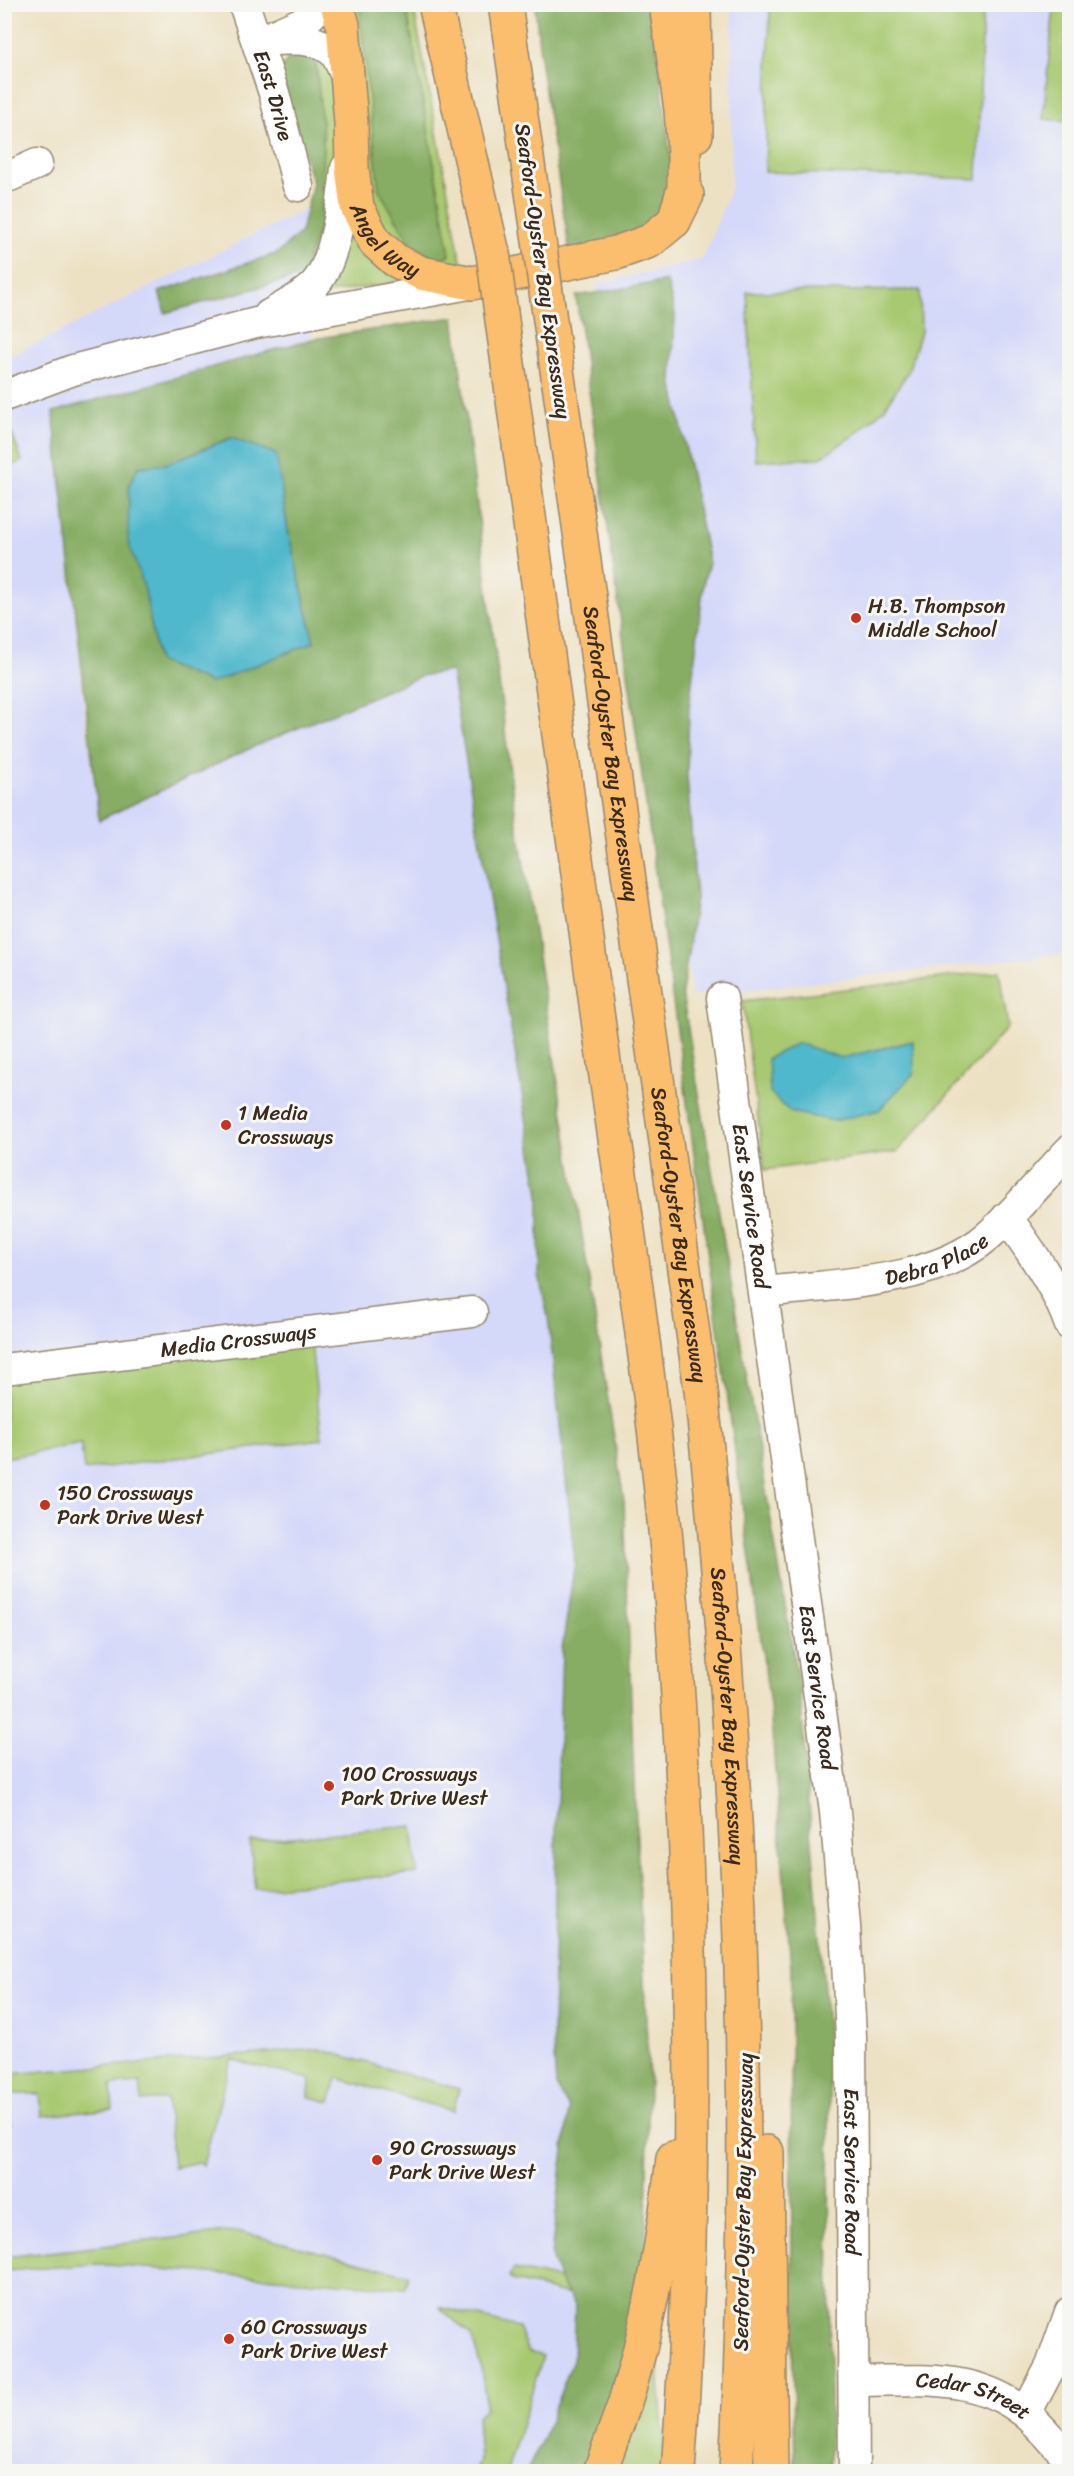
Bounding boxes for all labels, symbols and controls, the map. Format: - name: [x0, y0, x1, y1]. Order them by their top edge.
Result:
- street label: East Drive: [242, 45, 305, 145]
- street label: Seaford-Oyster Bay Expressway: [503, 121, 583, 422]
- street label: Angel Way: [338, 194, 427, 289]
- place label: H.B. Thompson Middle School: [868, 587, 1005, 649]
- street label: Seaford-Oyster Bay Expressway: [571, 603, 651, 904]
- marker: H.B. Thompson Middle School: [849, 611, 863, 625]
- street label: Seaford-Oyster Bay Expressway: [639, 1084, 719, 1385]
- place label: 1 Media Crossways: [238, 1094, 334, 1156]
- marker: 1 Media Crossways: [219, 1118, 233, 1132]
- street label: East Service Road: [721, 1121, 781, 1293]
- street label: Debra Place: [882, 1223, 998, 1297]
- street label: Media Crossways: [158, 1312, 319, 1369]
- place label: 150 Crossways Park Drive West: [57, 1474, 205, 1536]
- marker: 150 Crossways Park Drive West: [38, 1498, 52, 1512]
- street label: Seaford-Oyster Bay Expressway: [699, 1566, 756, 1866]
- street label: East Service Road: [787, 1602, 848, 1774]
- place label: 100 Crossways Park Drive West: [341, 1755, 489, 1817]
- marker: 100 Crossways Park Drive West: [322, 1779, 336, 1793]
- street label: Seaford-Oyster Bay Expressway: [721, 2052, 765, 2351]
- street label: East Service Road: [832, 2088, 872, 2257]
- place label: 90 Crossways Park Drive West: [389, 2129, 537, 2191]
- marker: 90 Crossways Park Drive West: [370, 2153, 384, 2167]
- place label: 60 Crossways Park Drive West: [241, 2308, 389, 2370]
- marker: 60 Crossways Park Drive West: [222, 2332, 236, 2346]
- street label: Cedar Street: [915, 2361, 1040, 2430]

